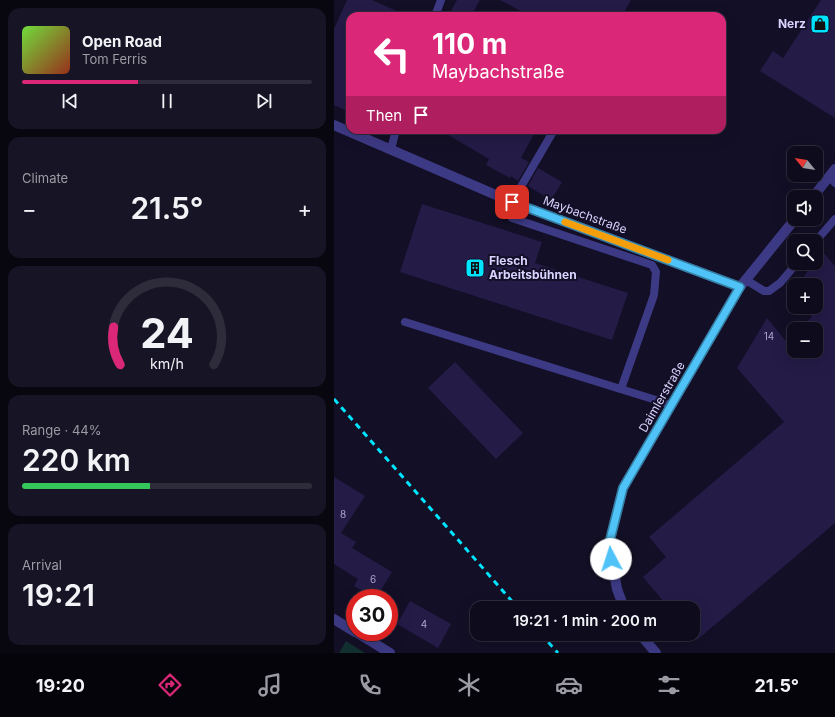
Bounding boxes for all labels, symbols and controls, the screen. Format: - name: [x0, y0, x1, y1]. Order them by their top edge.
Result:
- shop icon: Nerz: [809, 13, 831, 35]
- place label: Nerz: [778, 16, 806, 31]
- text: 110 m: [432, 27, 507, 61]
- icon: left: [366, 28, 418, 80]
- text: Open Road: [82, 32, 162, 51]
- text: Tom Ferris: [82, 51, 147, 67]
- text: Maybachstraße: [432, 61, 564, 82]
- icon: previous: [59, 90, 81, 112]
- icon: pause: [156, 90, 178, 112]
- icon: next: [253, 90, 275, 112]
- icon: arrive: [410, 104, 432, 126]
- text: Then: [366, 106, 402, 125]
- north arrow: [787, 146, 823, 182]
- map controls: [787, 146, 823, 358]
- text: Climate: [22, 170, 68, 186]
- pin: [495, 185, 529, 219]
- text: 21.5°: [130, 190, 204, 226]
- button: sound: [787, 190, 823, 226]
- icon: arrive: [501, 191, 523, 213]
- street label: Maybachstraße: [541, 192, 629, 237]
- text: −: [22, 196, 37, 222]
- text: +: [297, 196, 312, 222]
- button: search: [787, 234, 823, 270]
- place label: Flesch Arbeitsbühnen: [489, 253, 577, 282]
- building icon: Flesch Arbeitsbühnen: [464, 257, 486, 279]
- button: +: [787, 278, 823, 314]
- text: 24: [140, 307, 194, 357]
- button: −: [787, 322, 823, 358]
- house number: 14: [764, 330, 774, 342]
- text: km/h: [150, 354, 184, 371]
- street label: Daimlerstraße: [635, 359, 688, 435]
- text: Range · 44%: [22, 422, 101, 438]
- text: 220 km: [22, 442, 131, 478]
- house number: 8: [340, 508, 346, 520]
- position arrow: [590, 538, 632, 580]
- text: Arrival: [22, 557, 62, 573]
- house number: 6: [370, 573, 376, 585]
- text: 19:21: [22, 577, 95, 613]
- speed limit sign: 30: [346, 589, 398, 641]
- text: 19:21 · 1 min · 200 m: [513, 611, 657, 630]
- house number: 4: [421, 618, 427, 630]
- icon: directions: [156, 671, 184, 699]
- icon: music: [256, 671, 284, 699]
- icon: phone: [356, 671, 384, 699]
- icon: climate: [455, 671, 483, 699]
- icon: car: [555, 671, 583, 699]
- icon: filters: [655, 671, 683, 699]
- text: 19:20: [36, 675, 85, 696]
- text: 21.5°: [754, 675, 799, 696]

